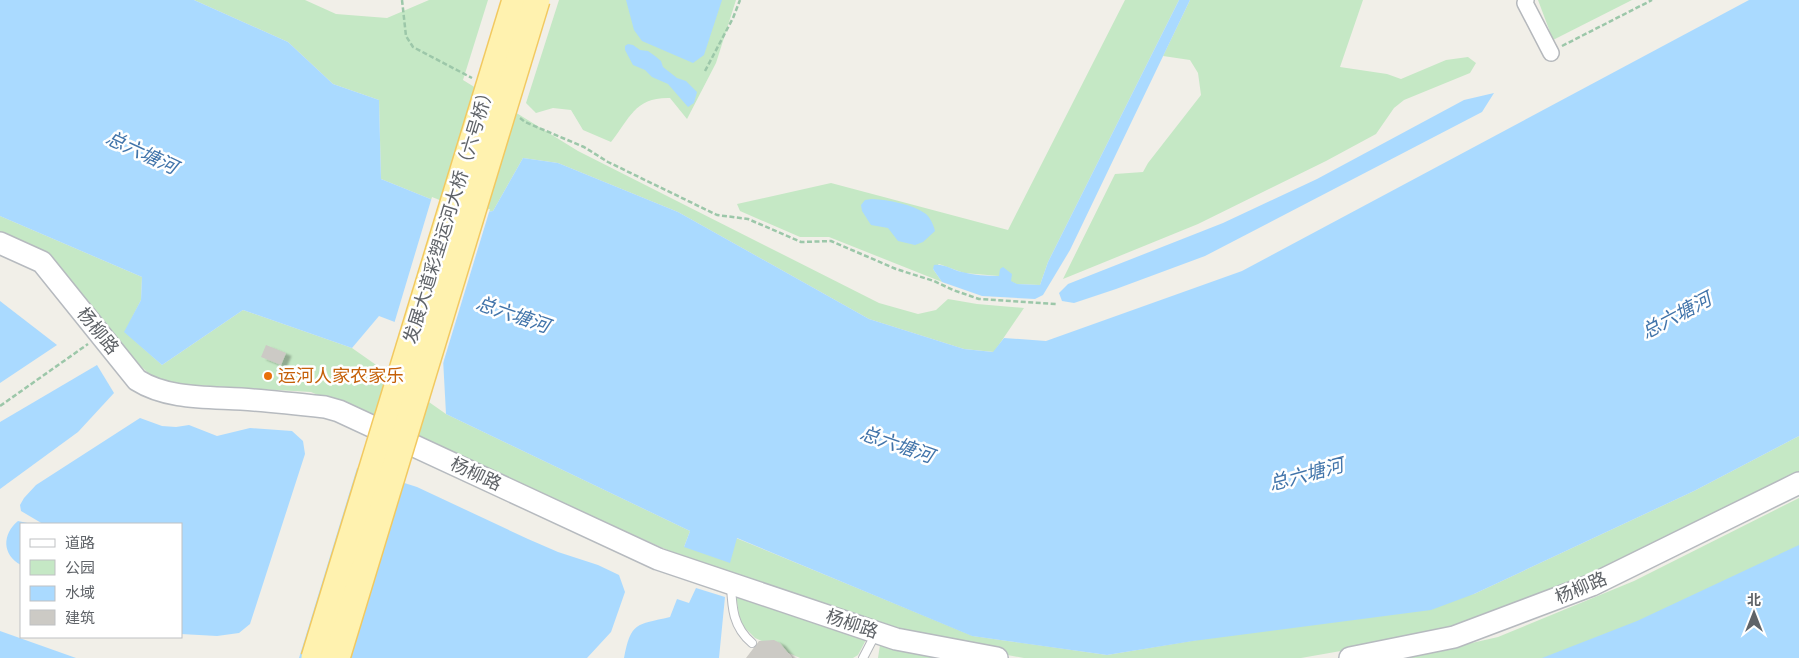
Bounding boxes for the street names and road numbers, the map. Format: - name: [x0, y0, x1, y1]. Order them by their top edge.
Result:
- street label: 发展大道彩塑运河大桥（六号桥）: [398, 81, 500, 347]
- street label: 杨柳路: [72, 302, 124, 360]
- street label: 杨柳路: [446, 452, 506, 496]
- street label: 杨柳路: [1551, 566, 1611, 610]
- street label: 杨柳路: [823, 604, 881, 644]

